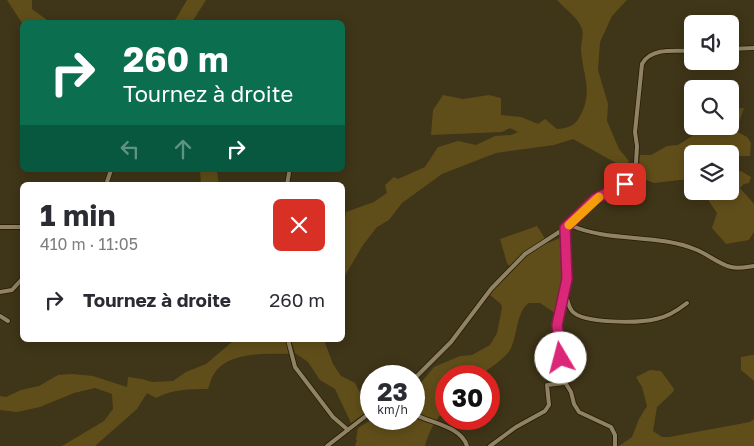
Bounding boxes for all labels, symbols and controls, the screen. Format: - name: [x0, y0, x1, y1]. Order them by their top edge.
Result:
- map controls: [684, 15, 739, 200]
- button: sound: [684, 15, 739, 70]
- text: 260 m: [123, 38, 229, 80]
- icon: right: [40, 40, 105, 105]
- text: Tournez à droite: [123, 80, 293, 107]
- button: search: [684, 80, 739, 135]
- icon: left: [116, 135, 144, 163]
- icon: ahead: [169, 135, 197, 163]
- icon: right: [222, 135, 250, 163]
- button: layers: [684, 145, 739, 200]
- pin: [604, 163, 646, 205]
- icon: arrive: [611, 170, 639, 198]
- text: 1 min: [40, 197, 116, 233]
- button: close: [273, 199, 325, 251]
- text: 410 m · 11:05: [40, 234, 138, 254]
- icon: right: [40, 286, 68, 314]
- text: Tournez à droite: [83, 288, 231, 311]
- text: 260 m: [269, 288, 325, 311]
- position arrow: [534, 331, 586, 383]
- speed limit sign: 30: [435, 365, 500, 430]
- text: 23: [377, 376, 408, 407]
- text: km/h: [377, 402, 408, 417]

